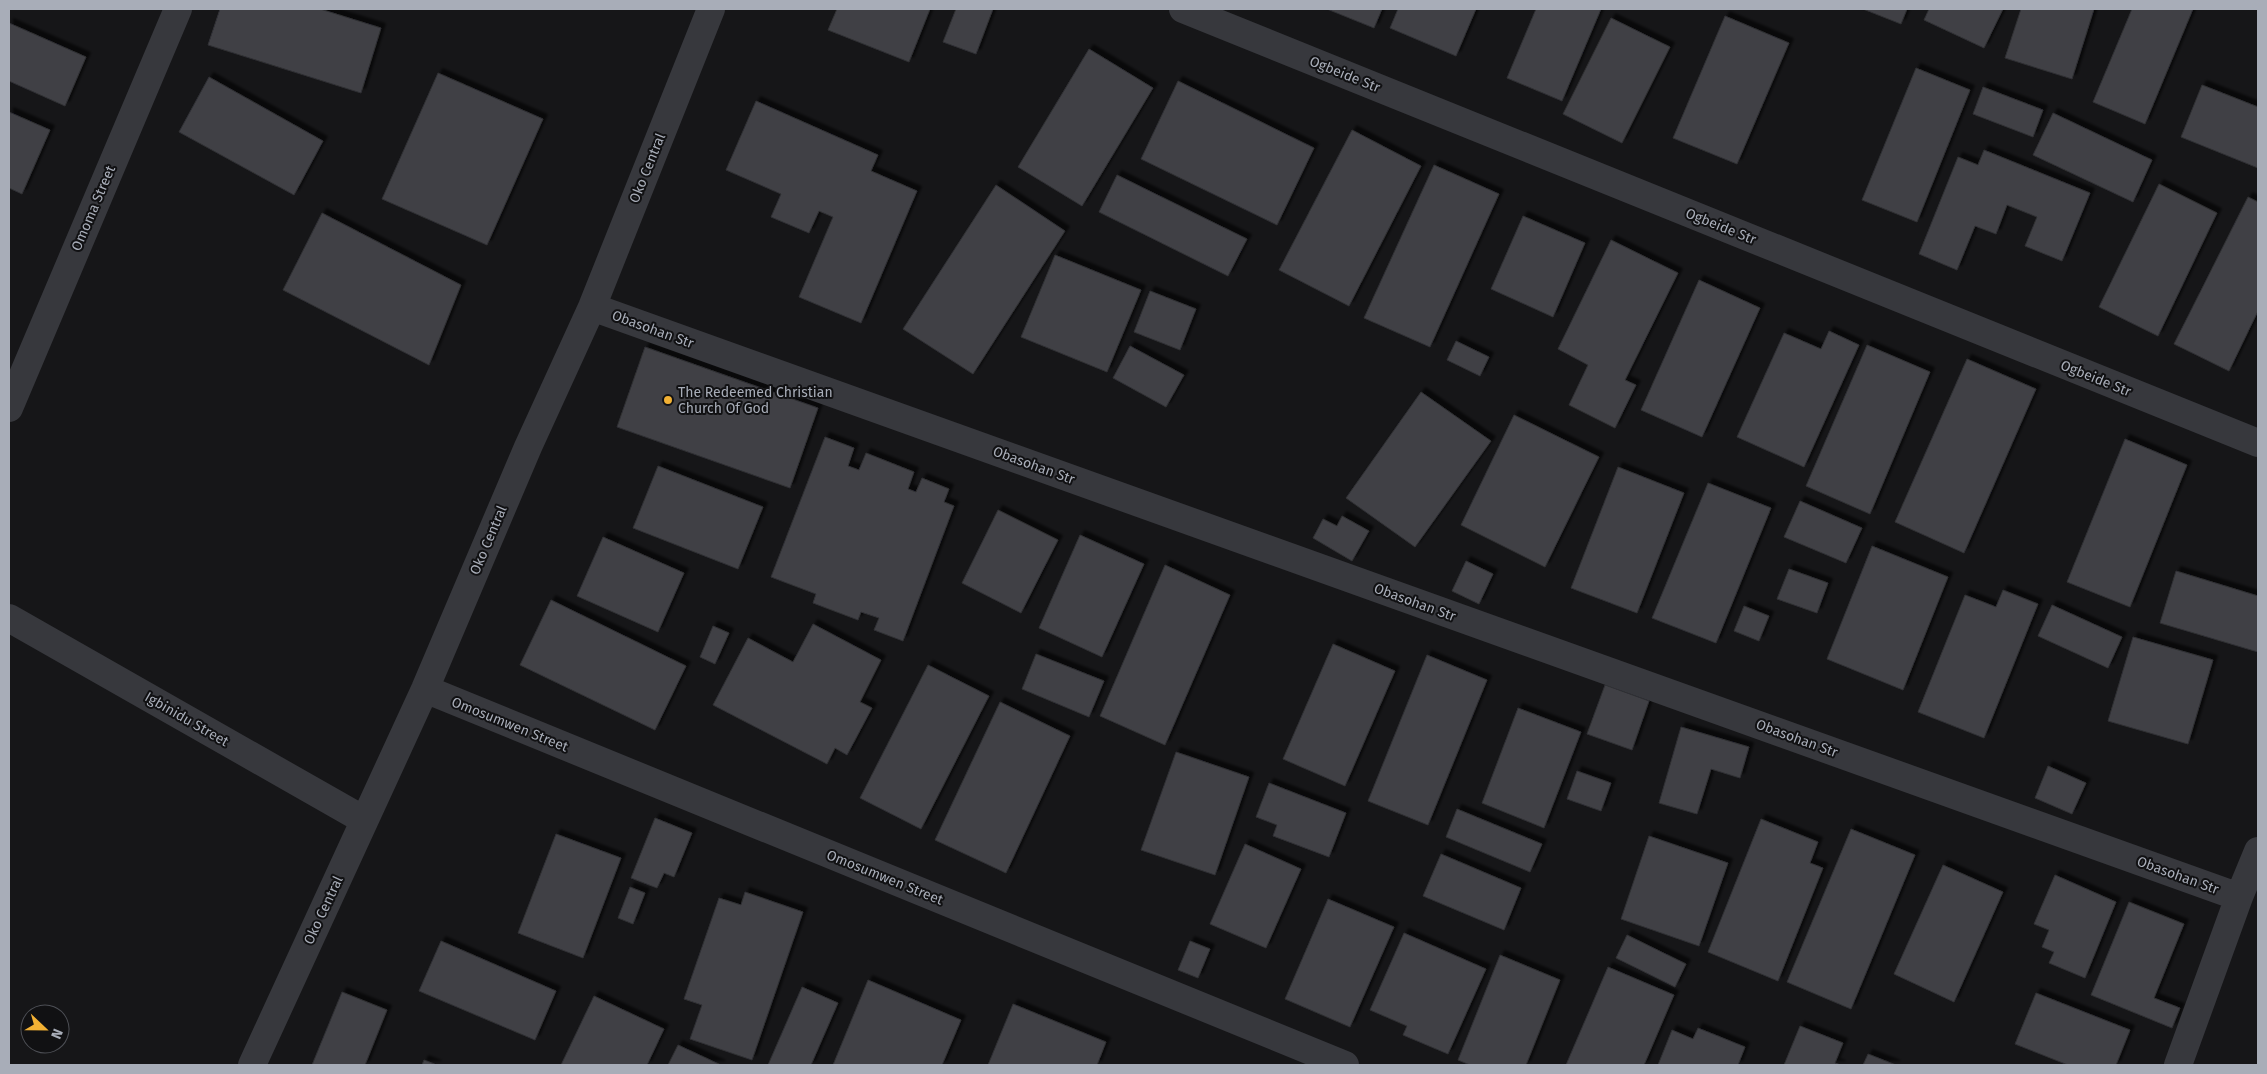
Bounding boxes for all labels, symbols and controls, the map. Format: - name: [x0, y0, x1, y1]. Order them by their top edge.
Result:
- street label: Ogbeide Str: [1307, 53, 1383, 97]
- street label: Oko Central: [626, 131, 669, 205]
- street label: Omoma Street: [68, 162, 119, 253]
- street label: Ogbeide Str: [1683, 205, 1759, 249]
- street label: Obasohan Str: [610, 307, 697, 352]
- street label: Ogbeide Str: [2058, 357, 2134, 401]
- place label: The Redeemed Christian Church Of God: [678, 384, 833, 417]
- marker: The Redeemed Christian Church Of God: [662, 394, 674, 406]
- street label: Obasohan Str: [991, 443, 1078, 488]
- street label: Oko Central: [466, 503, 511, 577]
- street label: Obasohan Str: [1372, 580, 1459, 625]
- street label: Igbinidu Street: [142, 689, 233, 751]
- street label: Omosumwen Street: [449, 693, 571, 756]
- street label: Obasohan Str: [1754, 716, 1841, 761]
- street label: Omosumwen Street: [824, 846, 946, 909]
- street label: Obasohan Str: [2135, 853, 2222, 898]
- street label: Oko Central: [300, 873, 347, 947]
- north arrow: [20, 1004, 70, 1054]
- text: N: [47, 1026, 66, 1041]

